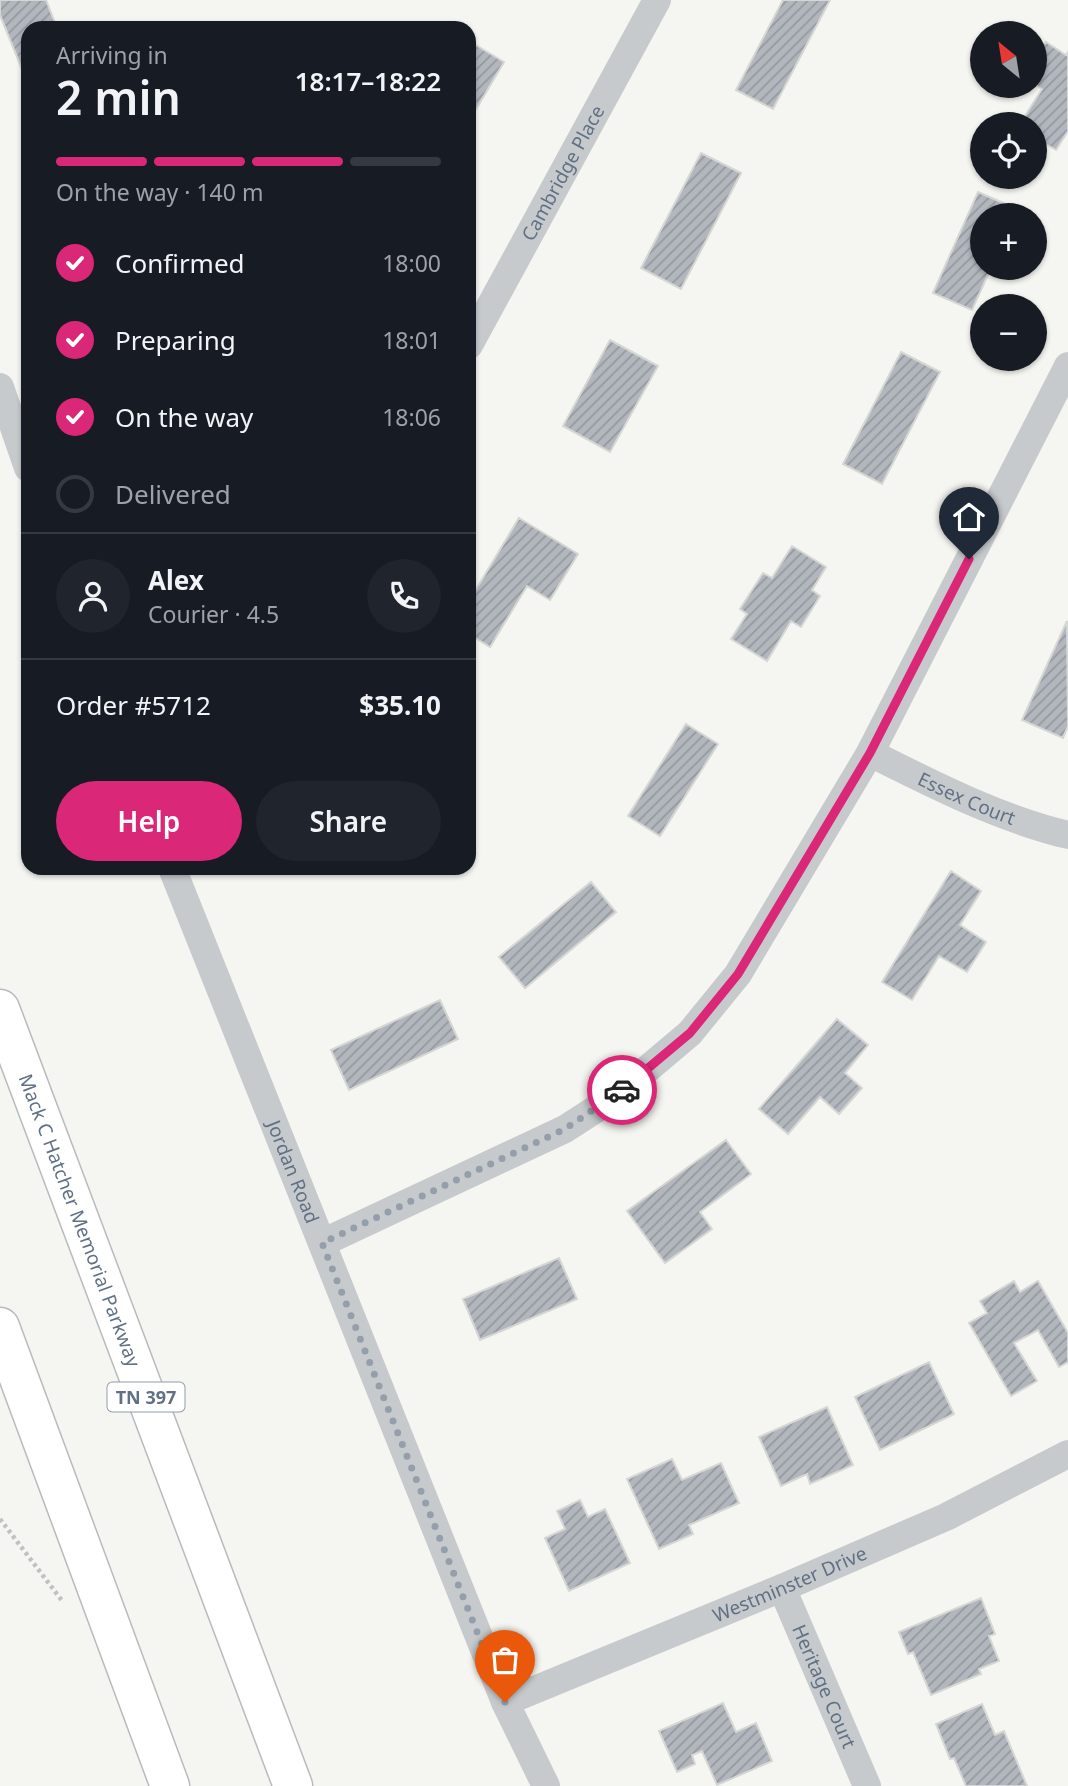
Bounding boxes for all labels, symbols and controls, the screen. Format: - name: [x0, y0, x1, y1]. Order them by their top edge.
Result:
- north arrow: [970, 21, 1046, 98]
- map controls: [970, 21, 1047, 371]
- text: Arriving in: [56, 39, 168, 71]
- text: 18:17–18:22: [295, 63, 441, 99]
- text: 2 min: [56, 66, 181, 128]
- street label: Cambridge Place: [515, 100, 610, 245]
- button: locate: [970, 112, 1047, 189]
- text: On the way · 140 m: [56, 176, 263, 208]
- button: +: [970, 203, 1047, 280]
- icon: check: [56, 244, 94, 282]
- text: Confirmed: [115, 245, 245, 281]
- text: 18:00: [382, 247, 441, 279]
- button: −: [970, 294, 1047, 371]
- icon: check: [56, 321, 94, 359]
- text: Preparing: [115, 322, 236, 358]
- text: 18:01: [382, 324, 441, 356]
- icon: check: [56, 398, 94, 436]
- text: On the way: [115, 399, 253, 435]
- text: 18:06: [382, 401, 441, 433]
- text: Delivered: [115, 476, 231, 512]
- pin: [939, 487, 999, 559]
- icon: home: [950, 498, 988, 536]
- button: person: [56, 559, 130, 633]
- button: phone: [367, 559, 441, 633]
- text: Alex: [148, 562, 204, 598]
- text: Courier · 4.5: [148, 598, 279, 630]
- text: Order #5712: [56, 687, 211, 723]
- text: $35.10: [359, 687, 441, 723]
- street label: Essex Court: [914, 766, 1019, 831]
- button: Help: [56, 781, 242, 861]
- button: Share: [256, 781, 441, 861]
- courier: [587, 1055, 657, 1125]
- street label: Mack C Hatcher Memorial Parkway: [13, 1070, 147, 1371]
- icon: car: [603, 1071, 641, 1109]
- street label: Jordan Road: [260, 1114, 326, 1227]
- road number: TN 397: [108, 1382, 184, 1412]
- street label: Westminster Drive: [709, 1540, 871, 1628]
- street label: Heritage Court: [786, 1620, 862, 1752]
- pin: [475, 1630, 535, 1702]
- icon: bag: [486, 1641, 524, 1679]

